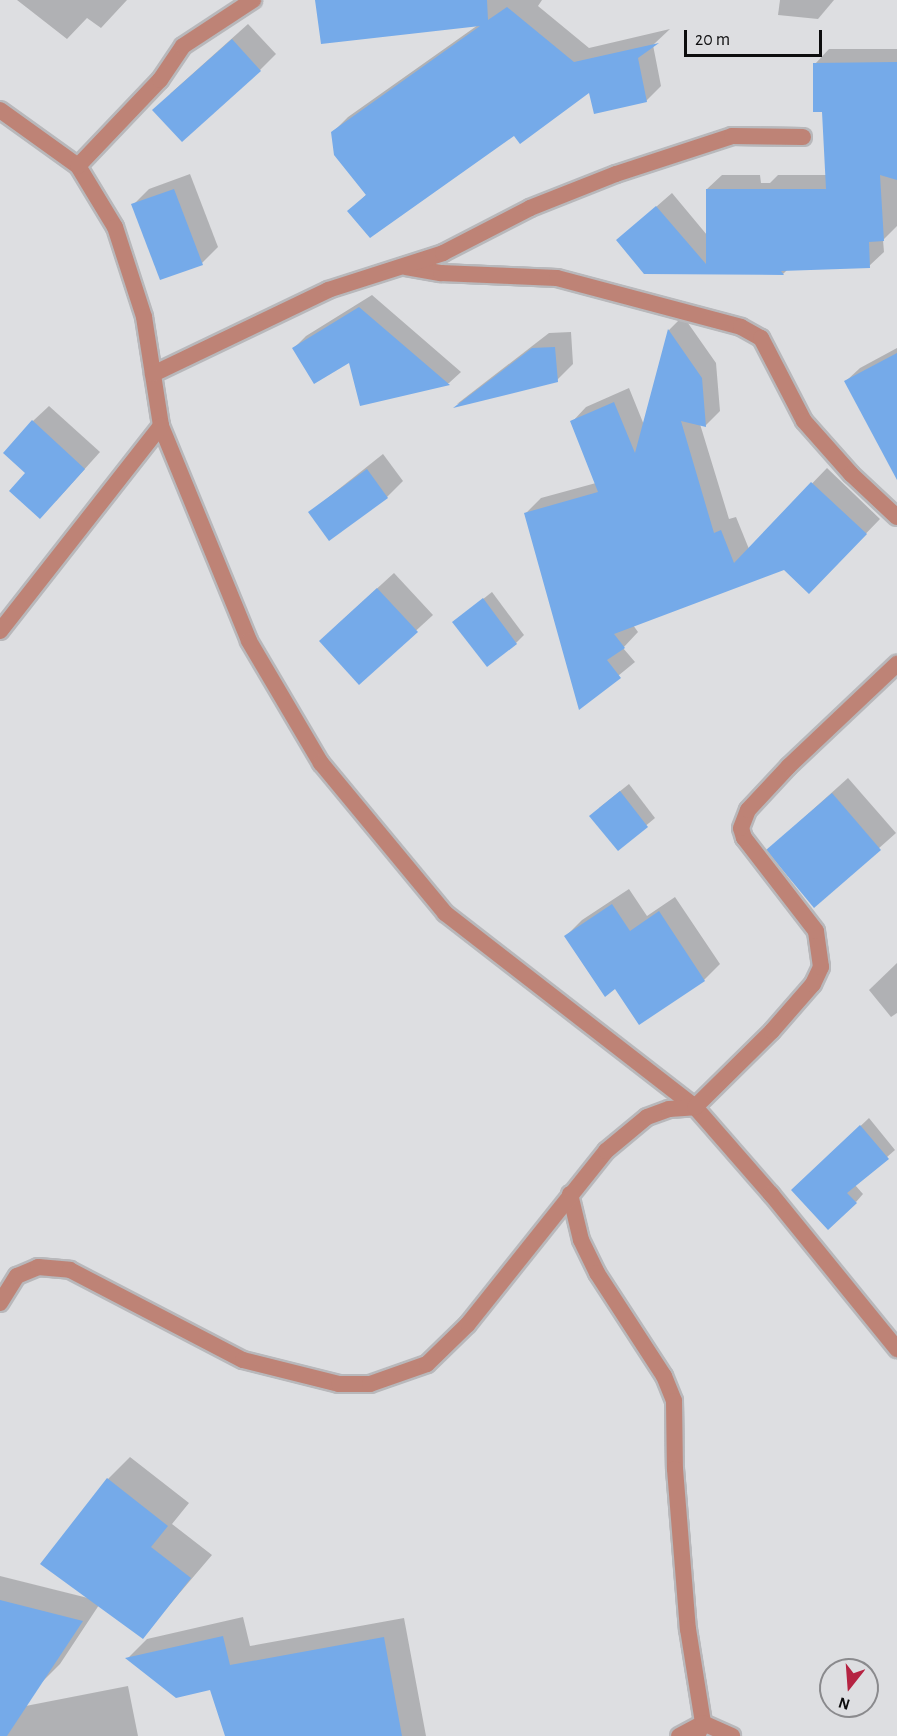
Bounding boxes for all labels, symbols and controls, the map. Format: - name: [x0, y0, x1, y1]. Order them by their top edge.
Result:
- scale bar: [687, 18, 825, 56]
- text: 20 m: [695, 31, 730, 49]
- north arrow: [819, 1658, 879, 1718]
- text: N: [837, 1694, 852, 1713]

